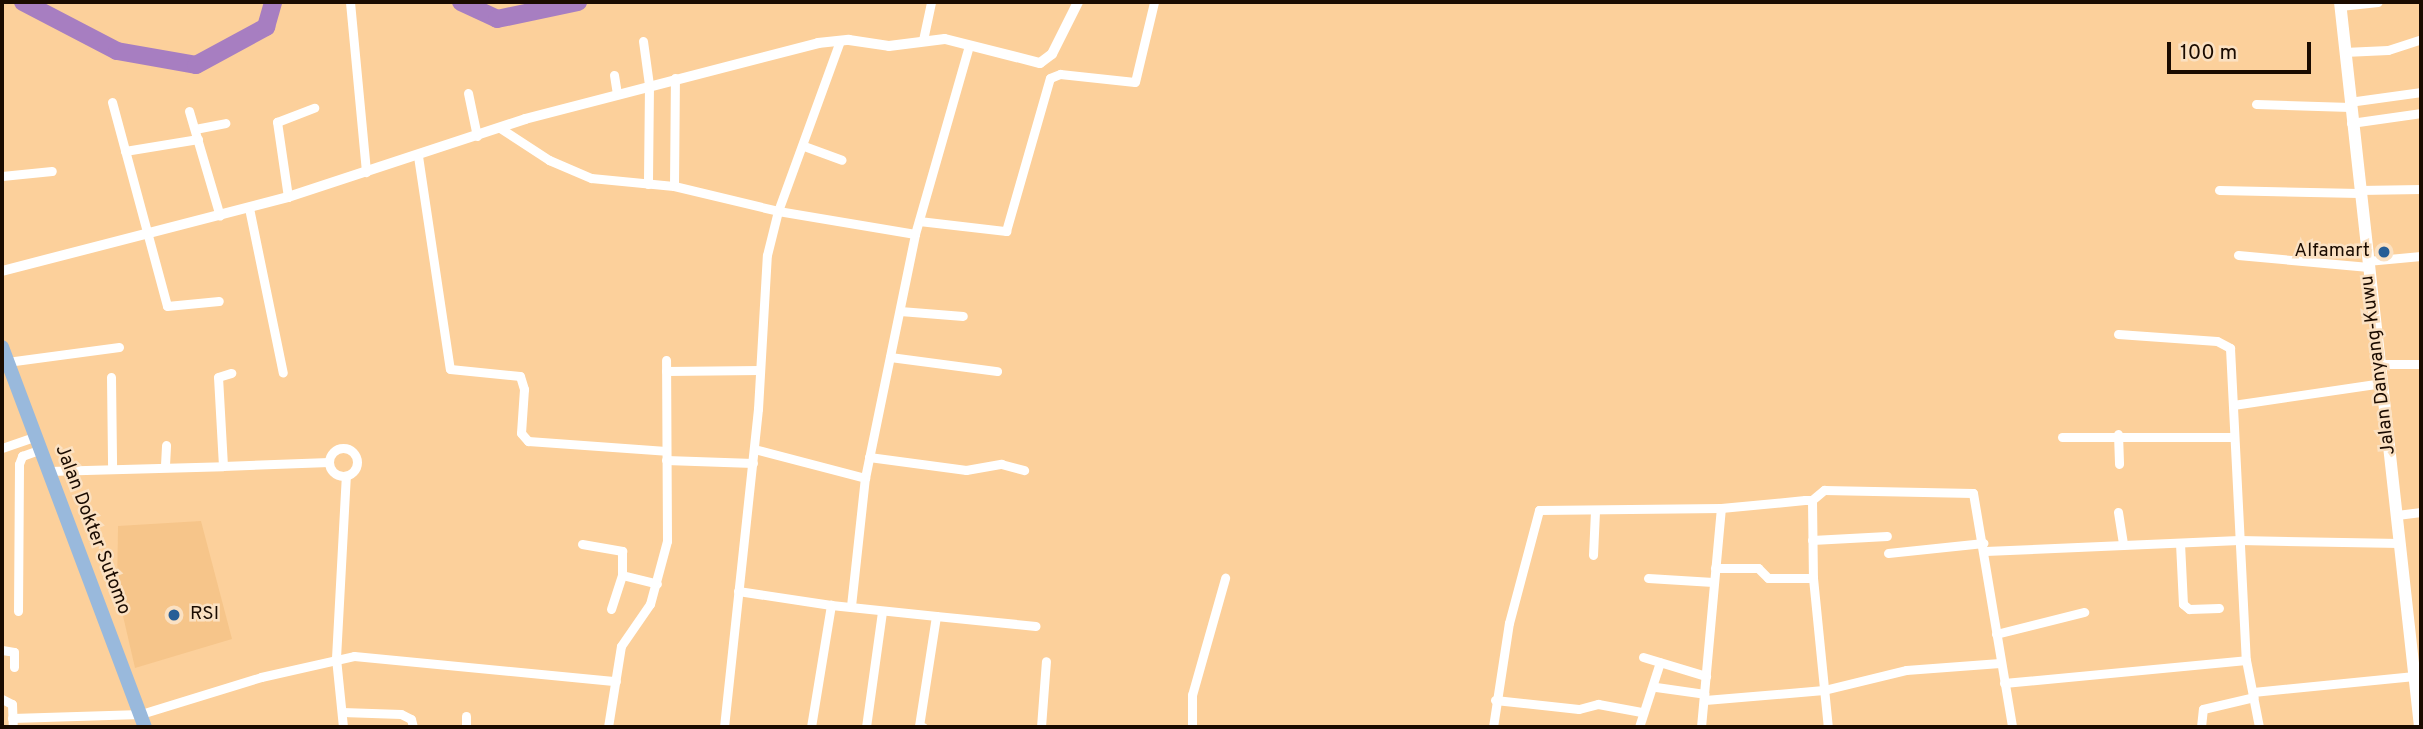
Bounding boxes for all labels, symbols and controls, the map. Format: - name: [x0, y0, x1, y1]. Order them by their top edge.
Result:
- scale bar: [2171, 28, 2314, 72]
- text: 100 m: [2180, 40, 2237, 67]
- place label: Alfamart: [2294, 241, 2370, 263]
- marker: Alfamart: [2376, 244, 2392, 260]
- street label: Jalan Danyang-Kuwu: [2357, 274, 2401, 456]
- street label: Jalan Dokter Sutomo: [49, 442, 135, 618]
- place label: RSI: [190, 604, 219, 626]
- marker: RSI: [164, 605, 184, 625]

